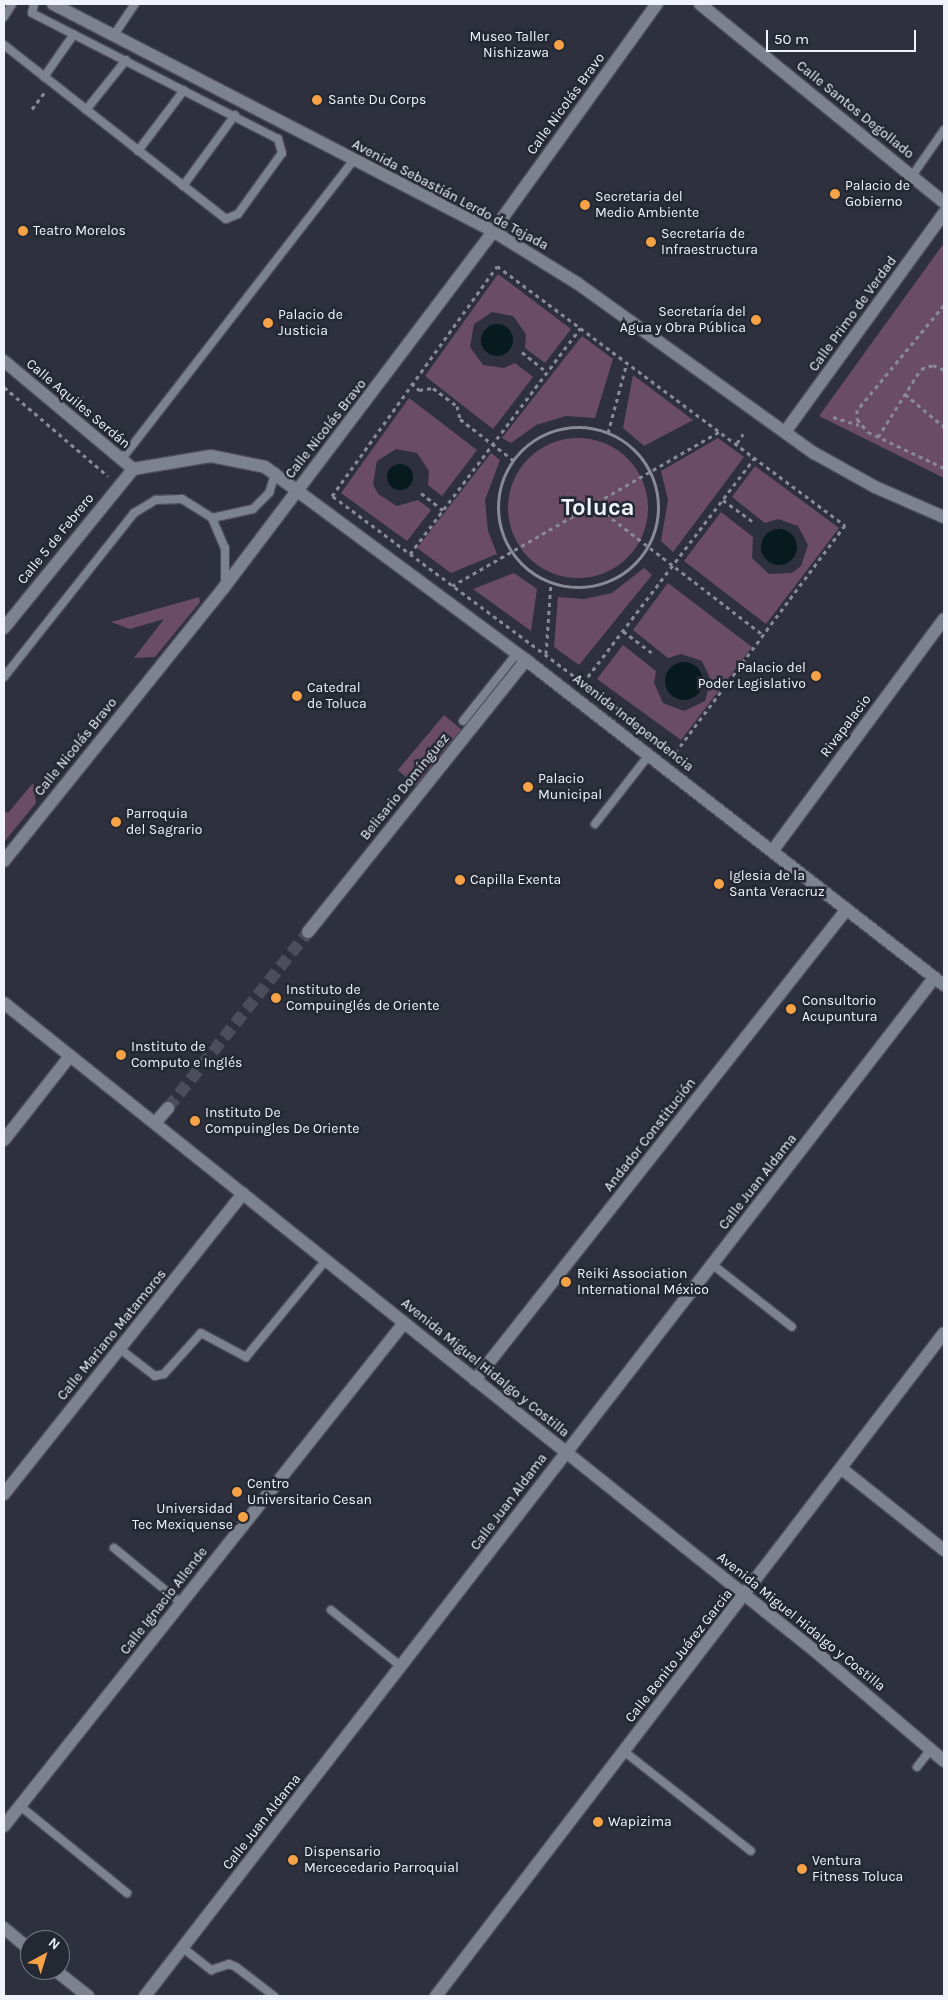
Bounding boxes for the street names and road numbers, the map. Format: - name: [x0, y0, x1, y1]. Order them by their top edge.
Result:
- street label: Calle Nicolás Bravo: [523, 50, 609, 158]
- street label: Calle Santos Degollado: [793, 57, 917, 163]
- street label: Avenida Sebastián Lerdo de Tejada: [349, 136, 551, 254]
- street label: Calle Primo de Verdad: [806, 253, 900, 375]
- street label: Calle Aquiles Serdán: [23, 356, 133, 452]
- street label: Calle Nicolás Bravo: [282, 376, 370, 482]
- street label: Calle 5 de Febrero: [14, 490, 98, 588]
- street label: Avenida Independencia: [569, 671, 697, 775]
- street label: Rivapalacio: [817, 691, 875, 761]
- street label: Calle Nicolás Bravo: [31, 694, 121, 800]
- street label: Belisario Domínguez: [357, 730, 453, 844]
- street label: Andador Constitución: [600, 1075, 700, 1195]
- street label: Calle Juan Aldama: [715, 1131, 801, 1233]
- street label: Calle Mariano Matamoros: [54, 1266, 170, 1404]
- street label: Avenida Miguel Hidalgo y Costilla: [398, 1295, 572, 1441]
- street label: Calle Juan Aldama: [467, 1450, 551, 1554]
- street label: Calle Ignacio Allende: [117, 1544, 211, 1658]
- street label: Avenida Miguel Hidalgo y Costilla: [714, 1549, 888, 1695]
- street label: Calle Benito Juárez Garcia: [622, 1586, 736, 1726]
- street label: Calle Juan Aldama: [219, 1771, 305, 1873]

